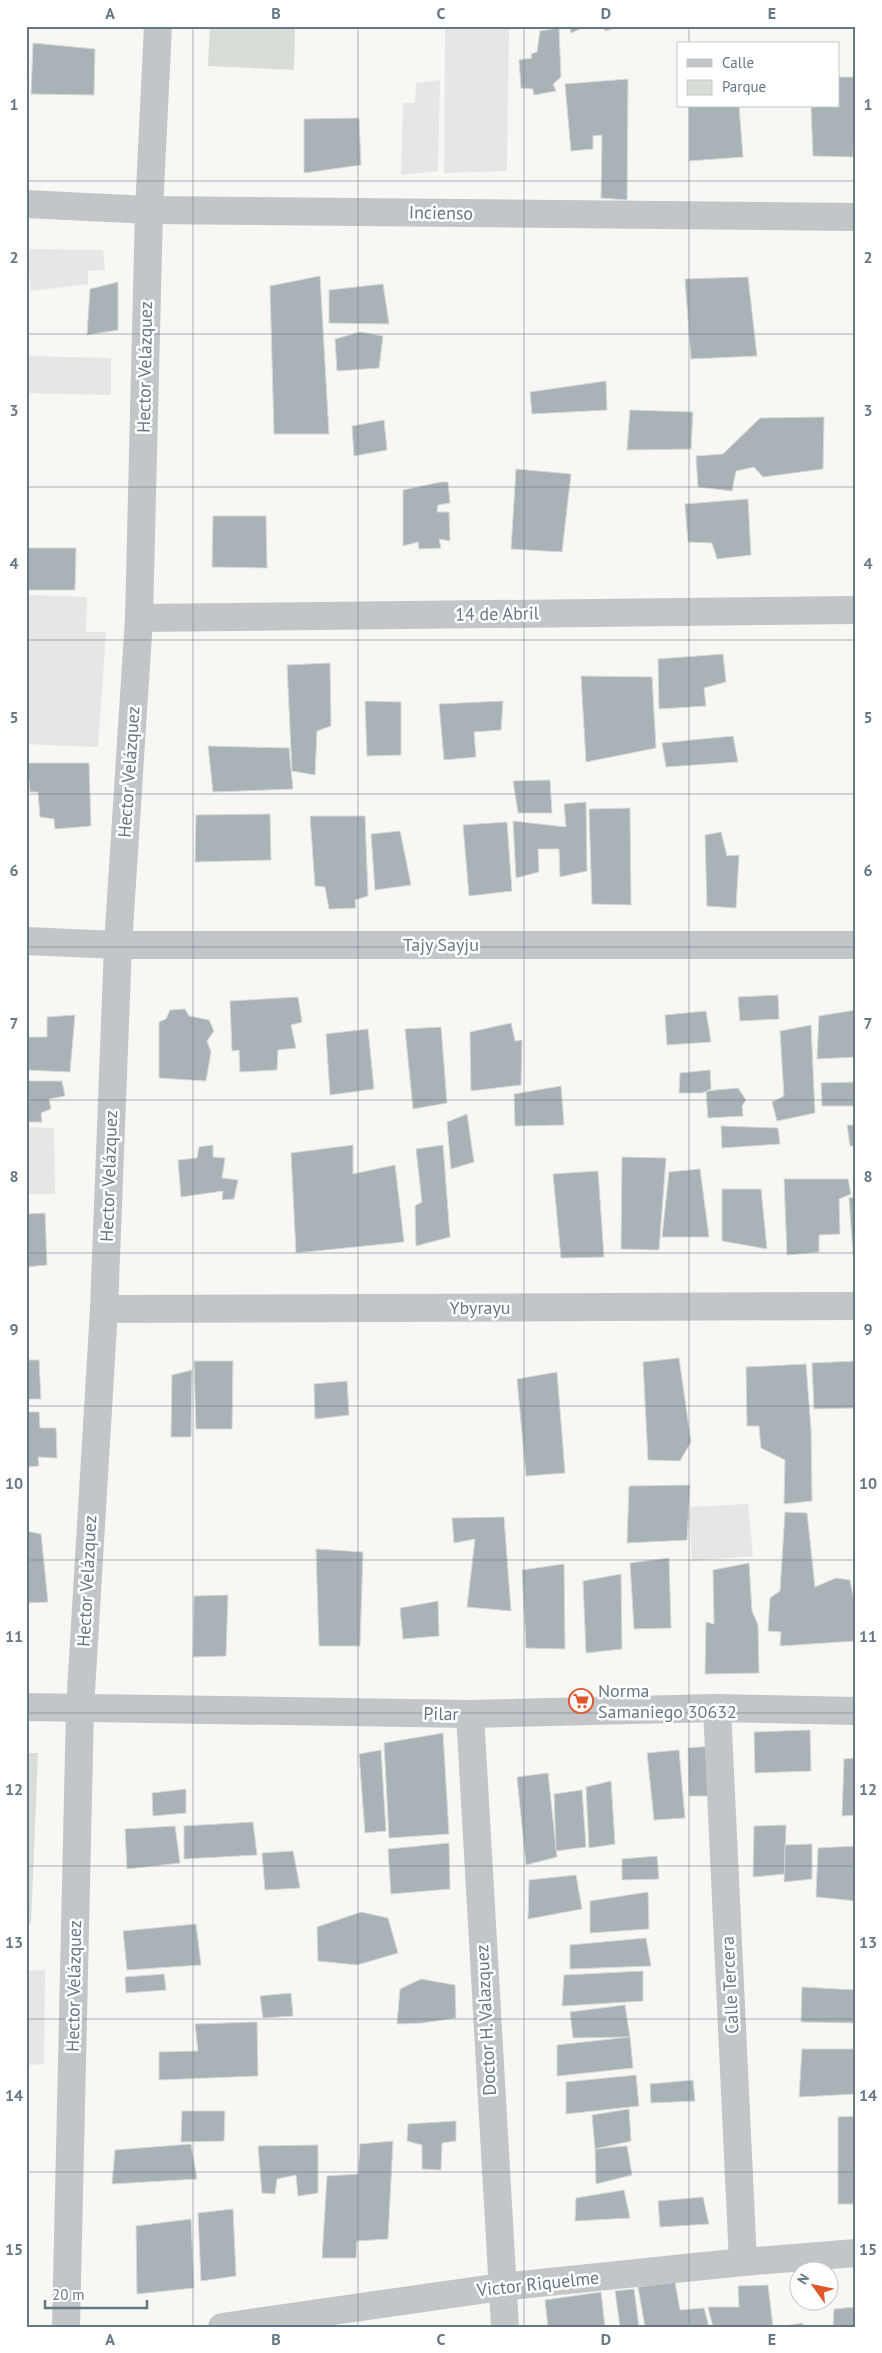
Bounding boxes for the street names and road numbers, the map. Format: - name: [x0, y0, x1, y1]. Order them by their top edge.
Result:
- street label: Incienso: [409, 200, 473, 225]
- street label: Hector Velázquez: [132, 301, 157, 433]
- street label: 14 de Abril: [455, 601, 540, 626]
- street label: Hector Velázquez: [112, 705, 145, 838]
- street label: Tajy Sayju: [403, 933, 479, 956]
- street label: Hector Velázquez: [95, 1110, 122, 1242]
- street label: Ybyrayu: [449, 1296, 511, 1319]
- street label: Hector Velázquez: [72, 1515, 101, 1647]
- street label: Pilar: [423, 1702, 459, 1725]
- street label: Hector Velázquez: [61, 1920, 86, 2052]
- street label: Calle Tercera: [715, 1936, 744, 2034]
- street label: Doctor H. Valazquez: [470, 1944, 501, 2096]
- street label: Victor Riquelme: [475, 2266, 600, 2301]

